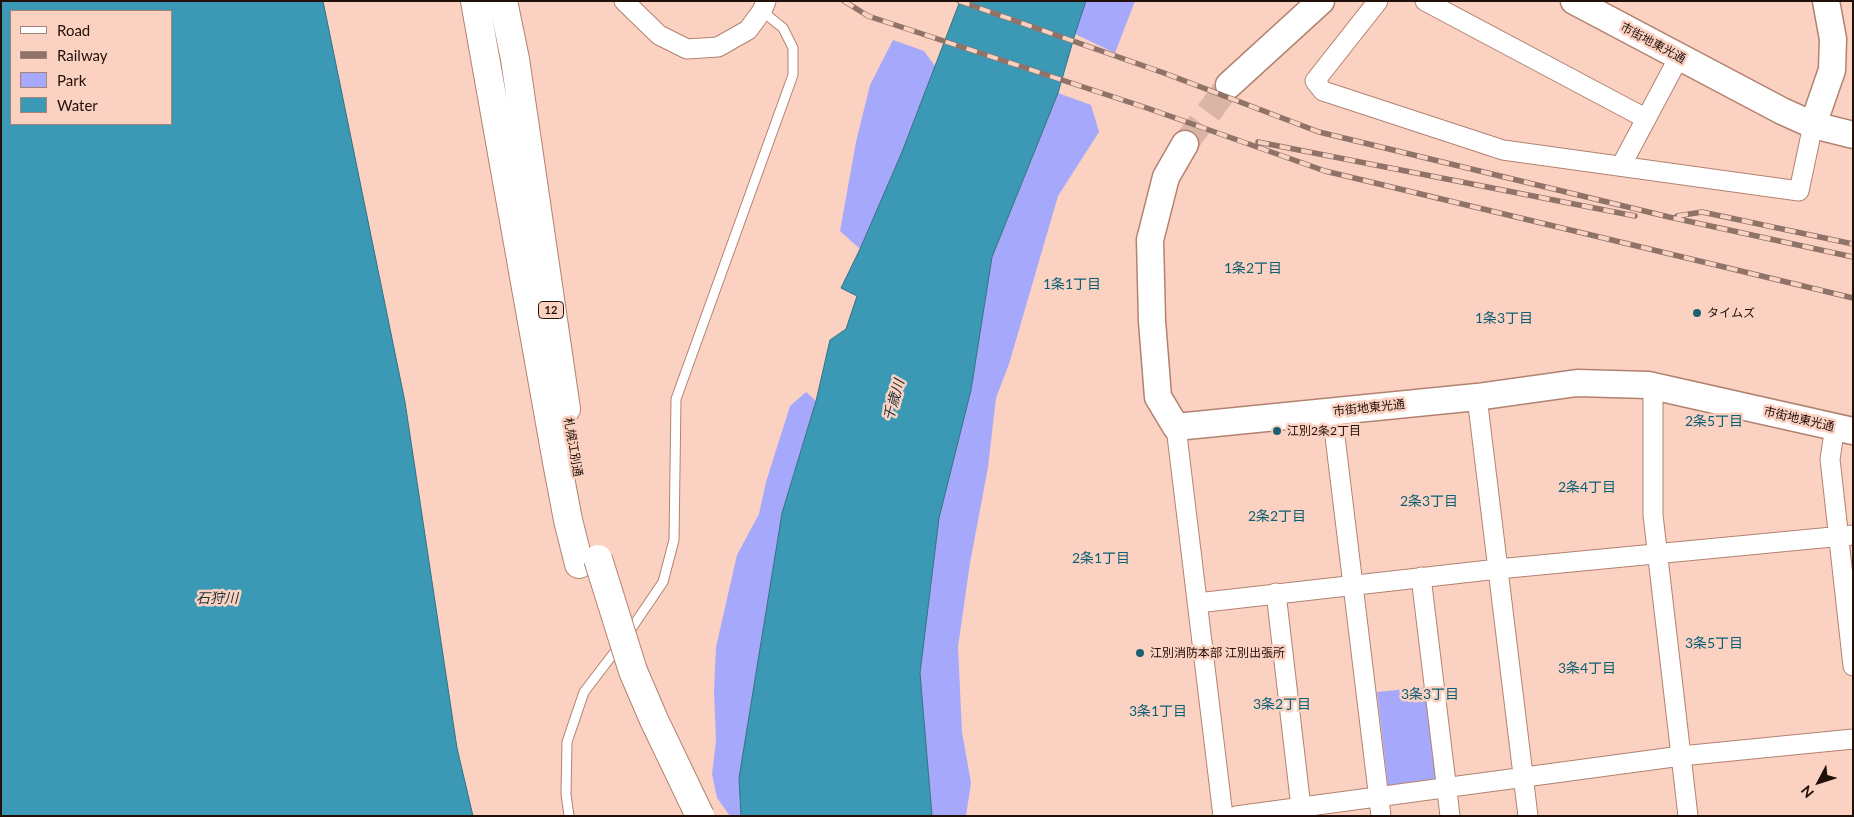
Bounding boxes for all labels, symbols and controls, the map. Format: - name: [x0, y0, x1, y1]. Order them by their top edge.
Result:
- legend: [10, 10, 172, 125]
- street label: 市街地東光通: [1618, 20, 1688, 66]
- text: Road: [57, 21, 90, 39]
- text: Railway: [57, 46, 108, 64]
- text: Park: [57, 71, 86, 89]
- text: Water: [57, 96, 98, 114]
- district label: 1条2丁目: [1224, 260, 1282, 276]
- district label: 1条1丁目: [1043, 276, 1101, 292]
- road number: 12: [538, 302, 564, 318]
- place label: タイムズ: [1707, 306, 1755, 320]
- marker: タイムズ: [1691, 307, 1703, 319]
- district label: 1条3丁目: [1475, 310, 1533, 326]
- water label: 千歳川: [880, 377, 908, 423]
- street label: 市街地東光通: [1332, 397, 1406, 419]
- street label: 市街地東光通: [1762, 404, 1836, 434]
- district label: 2条5丁目: [1685, 413, 1743, 429]
- street label: 札幌江別通: [561, 416, 585, 478]
- place label: 江別2条2丁目: [1287, 424, 1361, 438]
- marker: 江別2条2丁目: [1271, 425, 1283, 437]
- district label: 2条4丁目: [1558, 479, 1616, 495]
- district label: 2条3丁目: [1400, 493, 1458, 509]
- district label: 2条2丁目: [1248, 508, 1306, 524]
- district label: 2条1丁目: [1072, 550, 1130, 566]
- water label: 石狩川: [196, 590, 238, 606]
- district label: 3条5丁目: [1685, 635, 1743, 651]
- place label: 江別消防本部 江別出張所: [1150, 646, 1285, 660]
- marker: 江別消防本部 江別出張所: [1134, 647, 1146, 659]
- district label: 3条4丁目: [1558, 660, 1616, 676]
- district label: 3条3丁目: [1401, 686, 1459, 702]
- district label: 3条2丁目: [1253, 696, 1311, 712]
- district label: 3条1丁目: [1129, 703, 1187, 719]
- north arrow: [1794, 757, 1844, 807]
- text: N: [1797, 782, 1817, 802]

